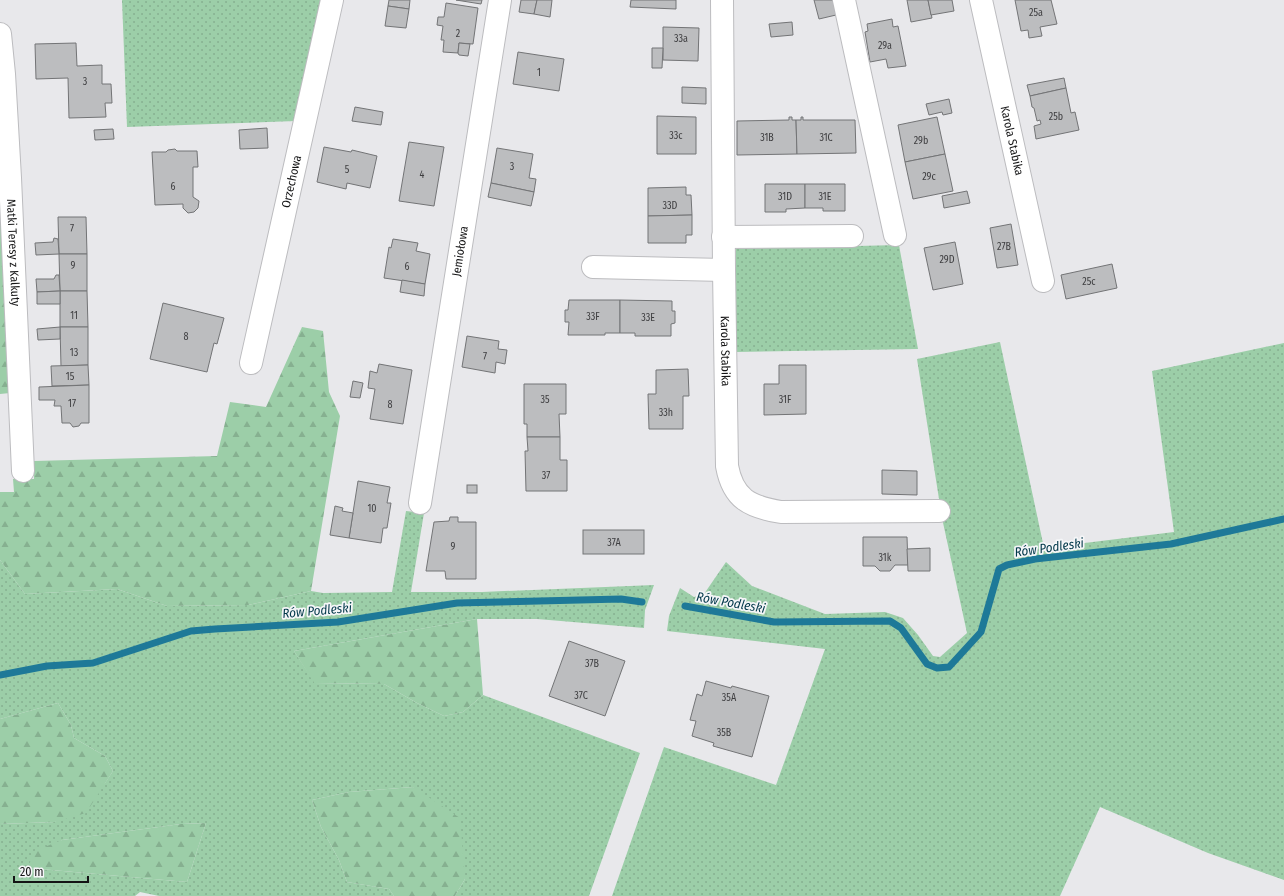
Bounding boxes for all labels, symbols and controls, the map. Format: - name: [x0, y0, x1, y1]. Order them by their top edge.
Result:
- house number: 25a: [1029, 7, 1043, 19]
- house number: 2: [456, 28, 461, 40]
- house number: 33a: [674, 33, 688, 45]
- house number: 29a: [878, 40, 892, 52]
- house number: 1: [537, 67, 541, 79]
- house number: 3: [83, 76, 88, 88]
- street label: Karola Stabika: [998, 105, 1026, 177]
- house number: 25b: [1049, 111, 1063, 123]
- house number: 33c: [669, 130, 683, 142]
- house number: 31B: [760, 132, 774, 144]
- house number: 31C: [819, 132, 833, 144]
- house number: 29b: [914, 135, 928, 147]
- street label: Orzechowa: [279, 154, 304, 209]
- house number: 3: [510, 161, 515, 173]
- house number: 5: [345, 164, 350, 176]
- house number: 4: [420, 169, 425, 181]
- house number: 29c: [922, 171, 936, 183]
- house number: 6: [171, 181, 176, 193]
- house number: 31D: [778, 191, 792, 203]
- house number: 31E: [819, 191, 832, 203]
- street label: Matki Teresy z Kalkuty: [4, 199, 23, 307]
- house number: 33D: [663, 200, 678, 212]
- house number: 7: [70, 223, 74, 235]
- street label: Jemiołowa: [449, 225, 471, 277]
- house number: 27B: [997, 241, 1011, 253]
- house number: 29D: [939, 254, 955, 266]
- house number: 9: [71, 260, 76, 272]
- house number: 6: [405, 261, 410, 273]
- house number: 25c: [1082, 276, 1096, 288]
- house number: 11: [70, 310, 78, 322]
- house number: 33F: [586, 311, 600, 323]
- house number: 33E: [641, 312, 655, 324]
- street label: Karola Stabika: [718, 316, 733, 386]
- house number: 8: [184, 331, 189, 343]
- house number: 13: [70, 347, 79, 359]
- house number: 7: [483, 351, 487, 363]
- house number: 15: [66, 371, 75, 383]
- house number: 35: [540, 394, 550, 406]
- house number: 31F: [779, 394, 792, 406]
- house number: 17: [68, 398, 76, 410]
- house number: 8: [388, 399, 393, 411]
- house number: 33h: [659, 407, 673, 419]
- house number: 37: [542, 470, 550, 482]
- house number: 10: [367, 503, 377, 515]
- water label: Rów Podleski: [1013, 535, 1085, 560]
- house number: 37A: [607, 537, 621, 549]
- house number: 9: [451, 541, 456, 553]
- house number: 31k: [879, 552, 892, 564]
- water label: Rów Podleski: [695, 589, 767, 616]
- water label: Rów Podleski: [282, 600, 353, 621]
- house number: 37B: [585, 658, 600, 670]
- house number: 37C: [574, 690, 588, 702]
- house number: 35A: [722, 692, 737, 704]
- house number: 35B: [717, 727, 732, 739]
- scale bar: [14, 858, 88, 884]
- text: 20 m: [20, 865, 44, 879]

